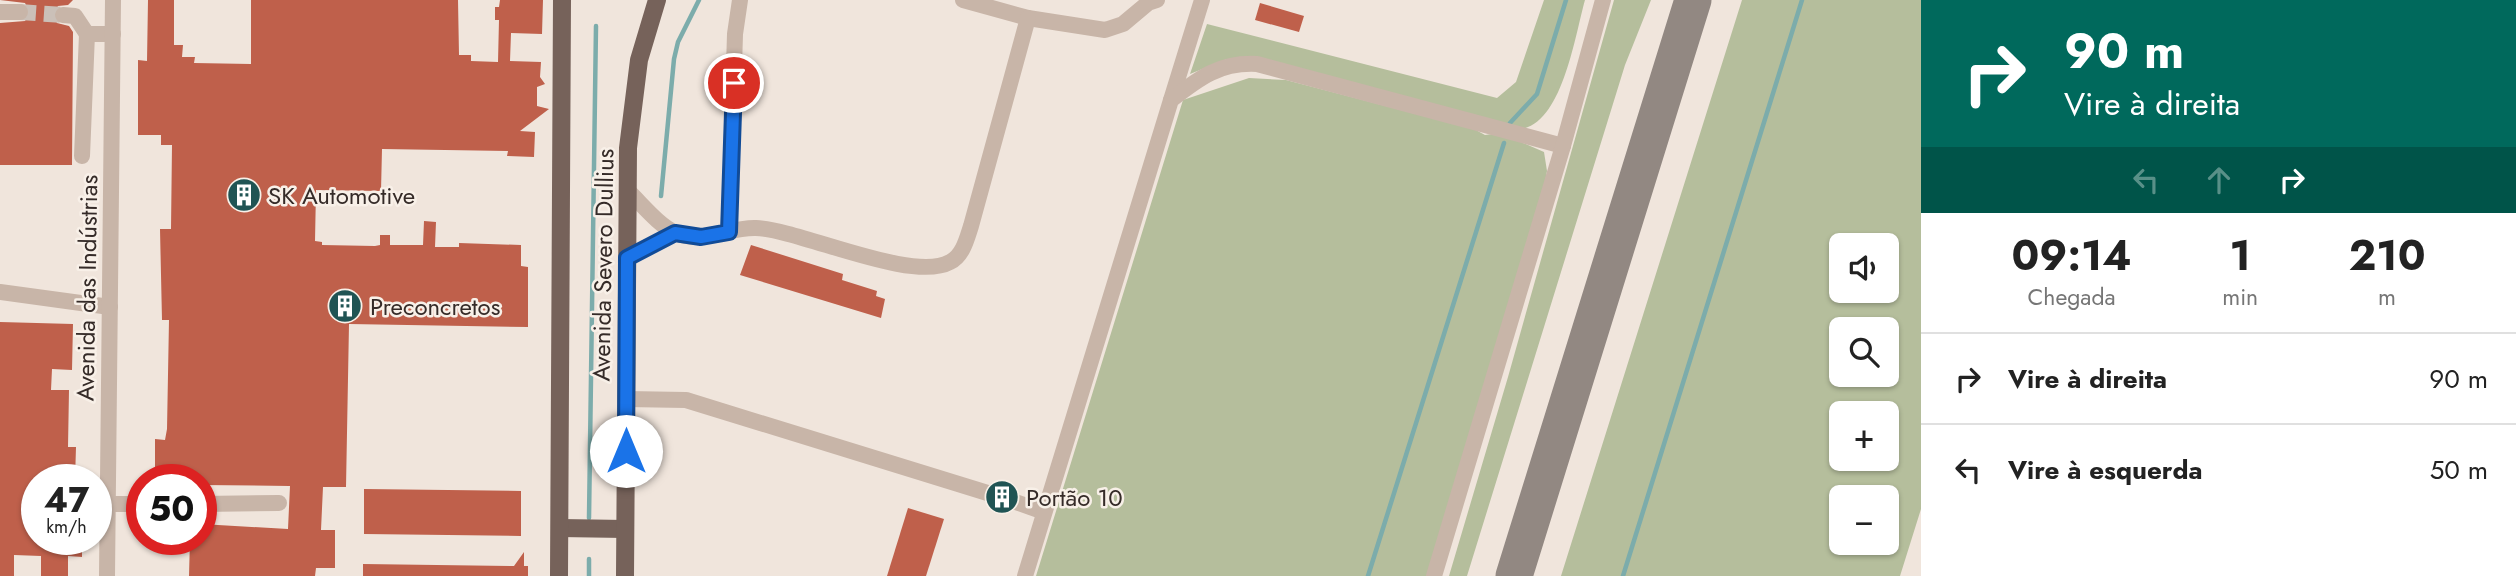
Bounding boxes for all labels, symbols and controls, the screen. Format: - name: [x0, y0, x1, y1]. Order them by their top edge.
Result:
- text: 90 m: [2064, 16, 2184, 86]
- icon: right: [1949, 28, 2040, 119]
- pin: [704, 53, 764, 113]
- icon: arrive: [715, 64, 753, 102]
- text: Vire à direita: [2064, 81, 2240, 127]
- street label: Avenida Severo Dullius: [583, 148, 623, 382]
- icon: left: [2127, 161, 2165, 199]
- icon: ahead: [2200, 161, 2238, 199]
- icon: right: [2273, 161, 2311, 199]
- street label: Avenida das Indústrias: [68, 174, 106, 402]
- building icon: SK Automotive: [225, 176, 263, 214]
- place label: SK Automotive: [268, 178, 415, 213]
- text: 09:14: [2012, 225, 2132, 286]
- text: 1: [2229, 225, 2251, 286]
- text: 210: [2349, 225, 2425, 286]
- map controls: [1829, 233, 1899, 555]
- button: sound: [1829, 233, 1899, 303]
- text: Chegada: [2028, 280, 2116, 314]
- text: min: [2222, 280, 2258, 314]
- text: m: [2378, 280, 2396, 314]
- building icon: Preconcretos: [326, 287, 364, 325]
- place label: Preconcretos: [370, 289, 500, 324]
- button: search: [1829, 317, 1899, 387]
- icon: right: [1949, 360, 1987, 398]
- text: Vire à direita: [2008, 360, 2167, 398]
- text: 90 m: [2429, 360, 2488, 398]
- button: +: [1829, 401, 1899, 471]
- position arrow: [589, 414, 663, 488]
- icon: left: [1949, 451, 1987, 489]
- text: Vire à esquerda: [2008, 451, 2203, 489]
- text: 50 m: [2430, 451, 2488, 489]
- speed limit sign: 50: [126, 464, 217, 555]
- text: 47: [44, 475, 89, 525]
- building icon: Portão 10: [983, 478, 1021, 516]
- place label: Portão 10: [1026, 480, 1123, 515]
- button: −: [1829, 485, 1899, 555]
- text: km/h: [46, 514, 87, 540]

